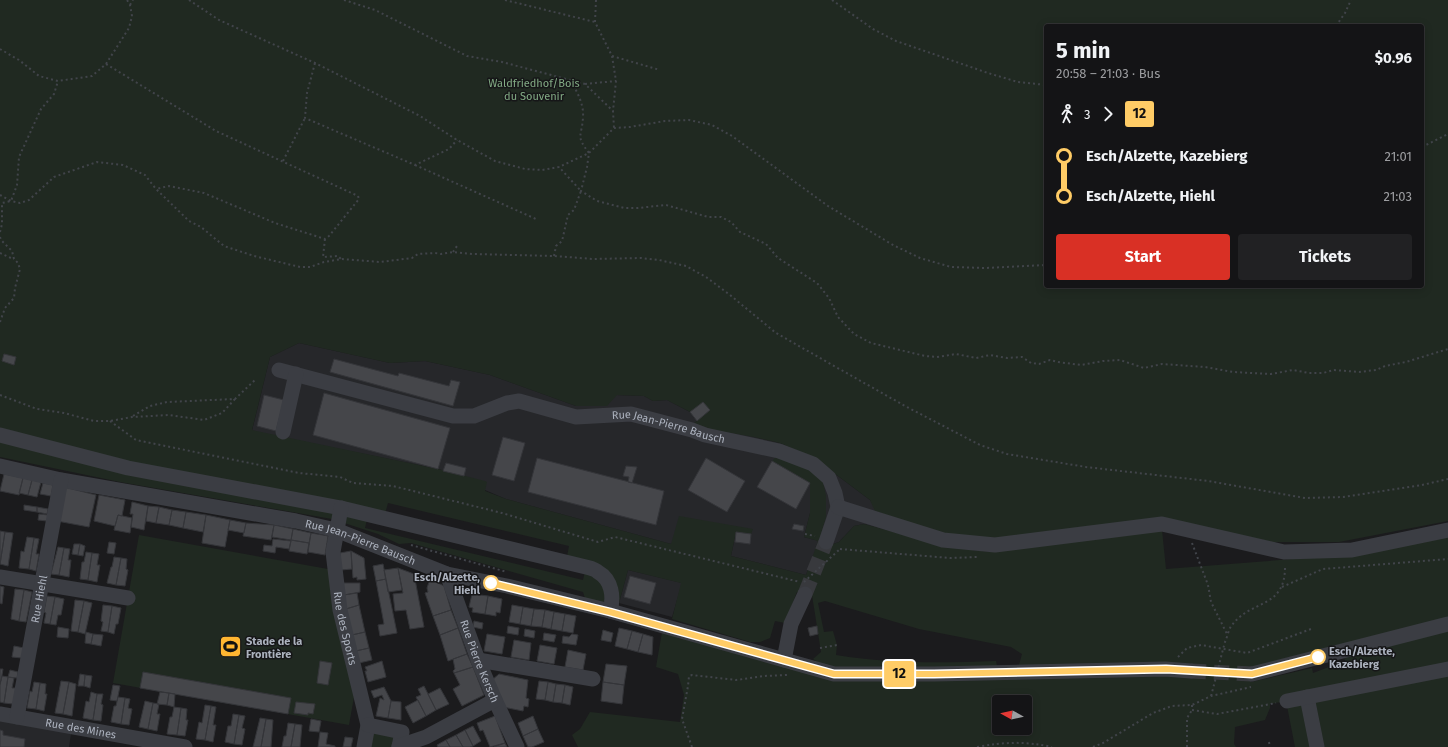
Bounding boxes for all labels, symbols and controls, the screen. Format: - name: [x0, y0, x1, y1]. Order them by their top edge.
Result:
- text: 5 min: [1056, 37, 1111, 64]
- text: $0.96: [1375, 49, 1412, 67]
- text: 20:58 – 21:03 · Bus: [1056, 66, 1160, 81]
- park label: Waldfriedhof/Bois du Souvenir: [488, 77, 580, 103]
- icon: walk: [1056, 103, 1078, 125]
- icon: forward: [1097, 103, 1119, 125]
- text: 12: [1133, 105, 1146, 122]
- text: 3: [1084, 107, 1091, 122]
- text: Esch/Alzette, Kazebierg: [1086, 147, 1248, 165]
- text: 21:01: [1385, 149, 1412, 164]
- text: Esch/Alzette, Hiehl: [1086, 187, 1215, 205]
- text: 21:03: [1384, 189, 1412, 204]
- button: Start: [1056, 234, 1230, 280]
- button: Tickets: [1238, 234, 1412, 280]
- street label: Rue Jean-Pierre Bausch: [611, 408, 726, 446]
- street label: Rue Jean-Pierre Bausch: [304, 517, 417, 568]
- place label: Esch/Alzette, Hiehl: [414, 571, 481, 597]
- street label: Rue Hiehl: [29, 574, 50, 624]
- marker: Esch/Alzette, Hiehl: [483, 575, 499, 591]
- street label: Rue des Sports: [331, 591, 359, 666]
- street label: Rue Pierre Kersch: [457, 618, 501, 705]
- sports icon: Stade de la Frontière: [218, 634, 244, 660]
- place label: Stade de la Frontière: [246, 635, 302, 661]
- place label: Esch/Alzette, Kazebierg: [1329, 645, 1395, 671]
- marker: Esch/Alzette, Kazebierg: [1310, 649, 1326, 665]
- line badge: 12: [881, 661, 917, 687]
- text: 12: [892, 665, 906, 682]
- north arrow: [992, 695, 1032, 735]
- map controls: [992, 695, 1032, 735]
- street label: Rue des Mines: [44, 716, 117, 742]

